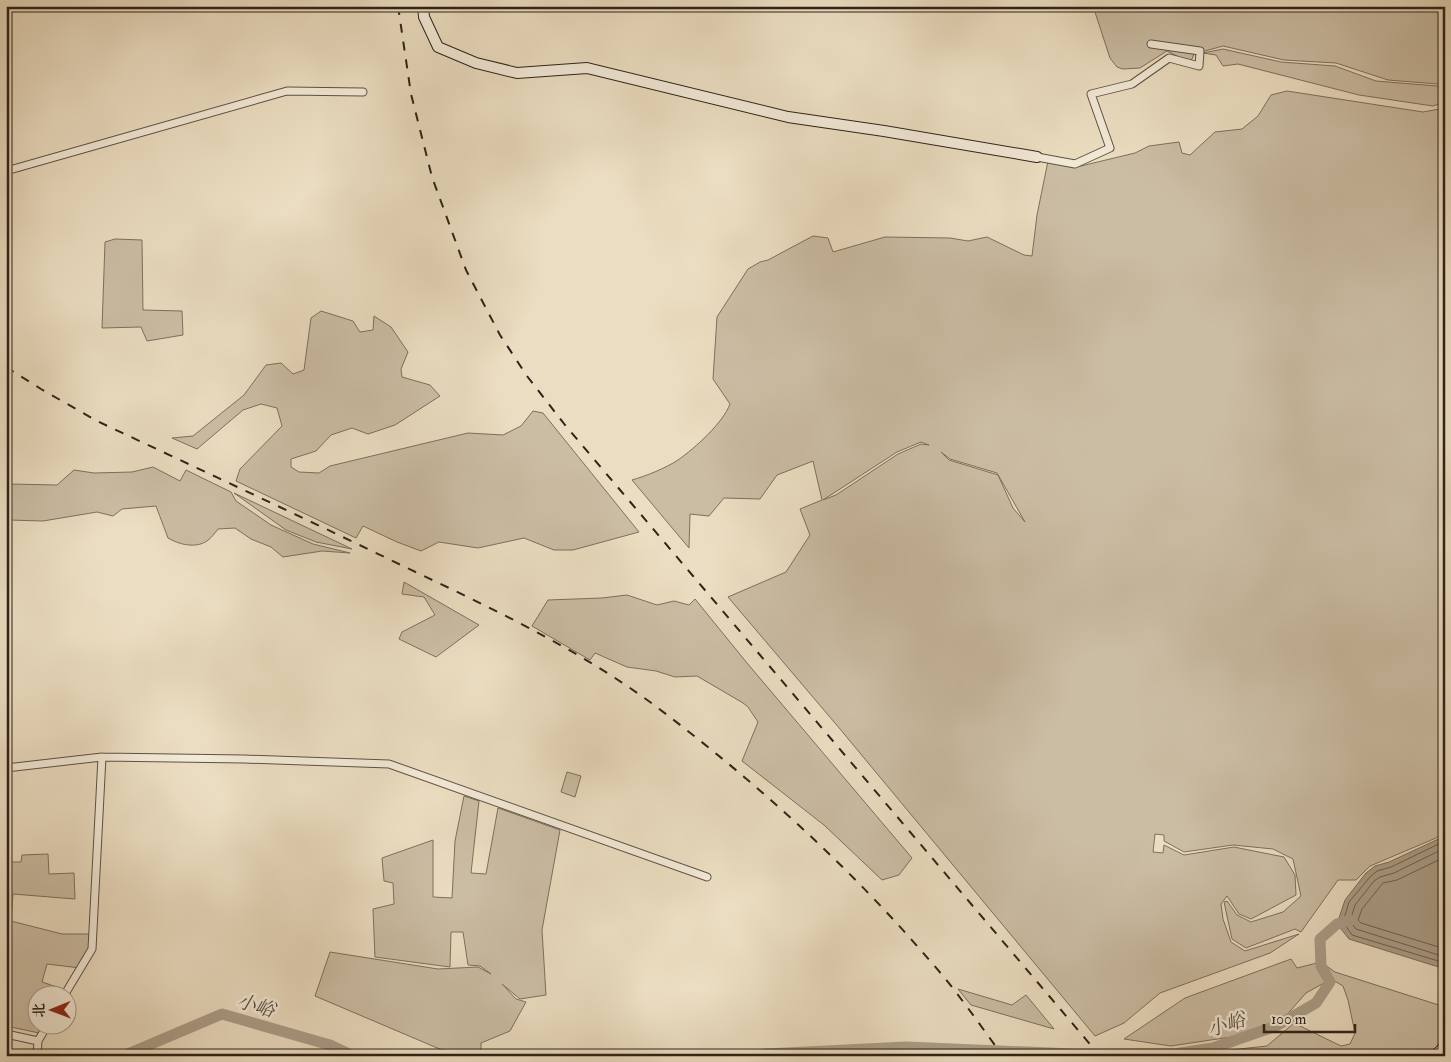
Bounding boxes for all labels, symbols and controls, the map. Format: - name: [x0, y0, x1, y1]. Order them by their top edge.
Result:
- north arrow: [28, 984, 78, 1034]
- water label: 小峪: [234, 989, 280, 1024]
- scale bar: [1264, 1002, 1355, 1034]
- text: 北: [31, 1003, 48, 1017]
- water label: 小峪: [1205, 1007, 1251, 1042]
- text: 100 m: [1271, 1010, 1307, 1029]

